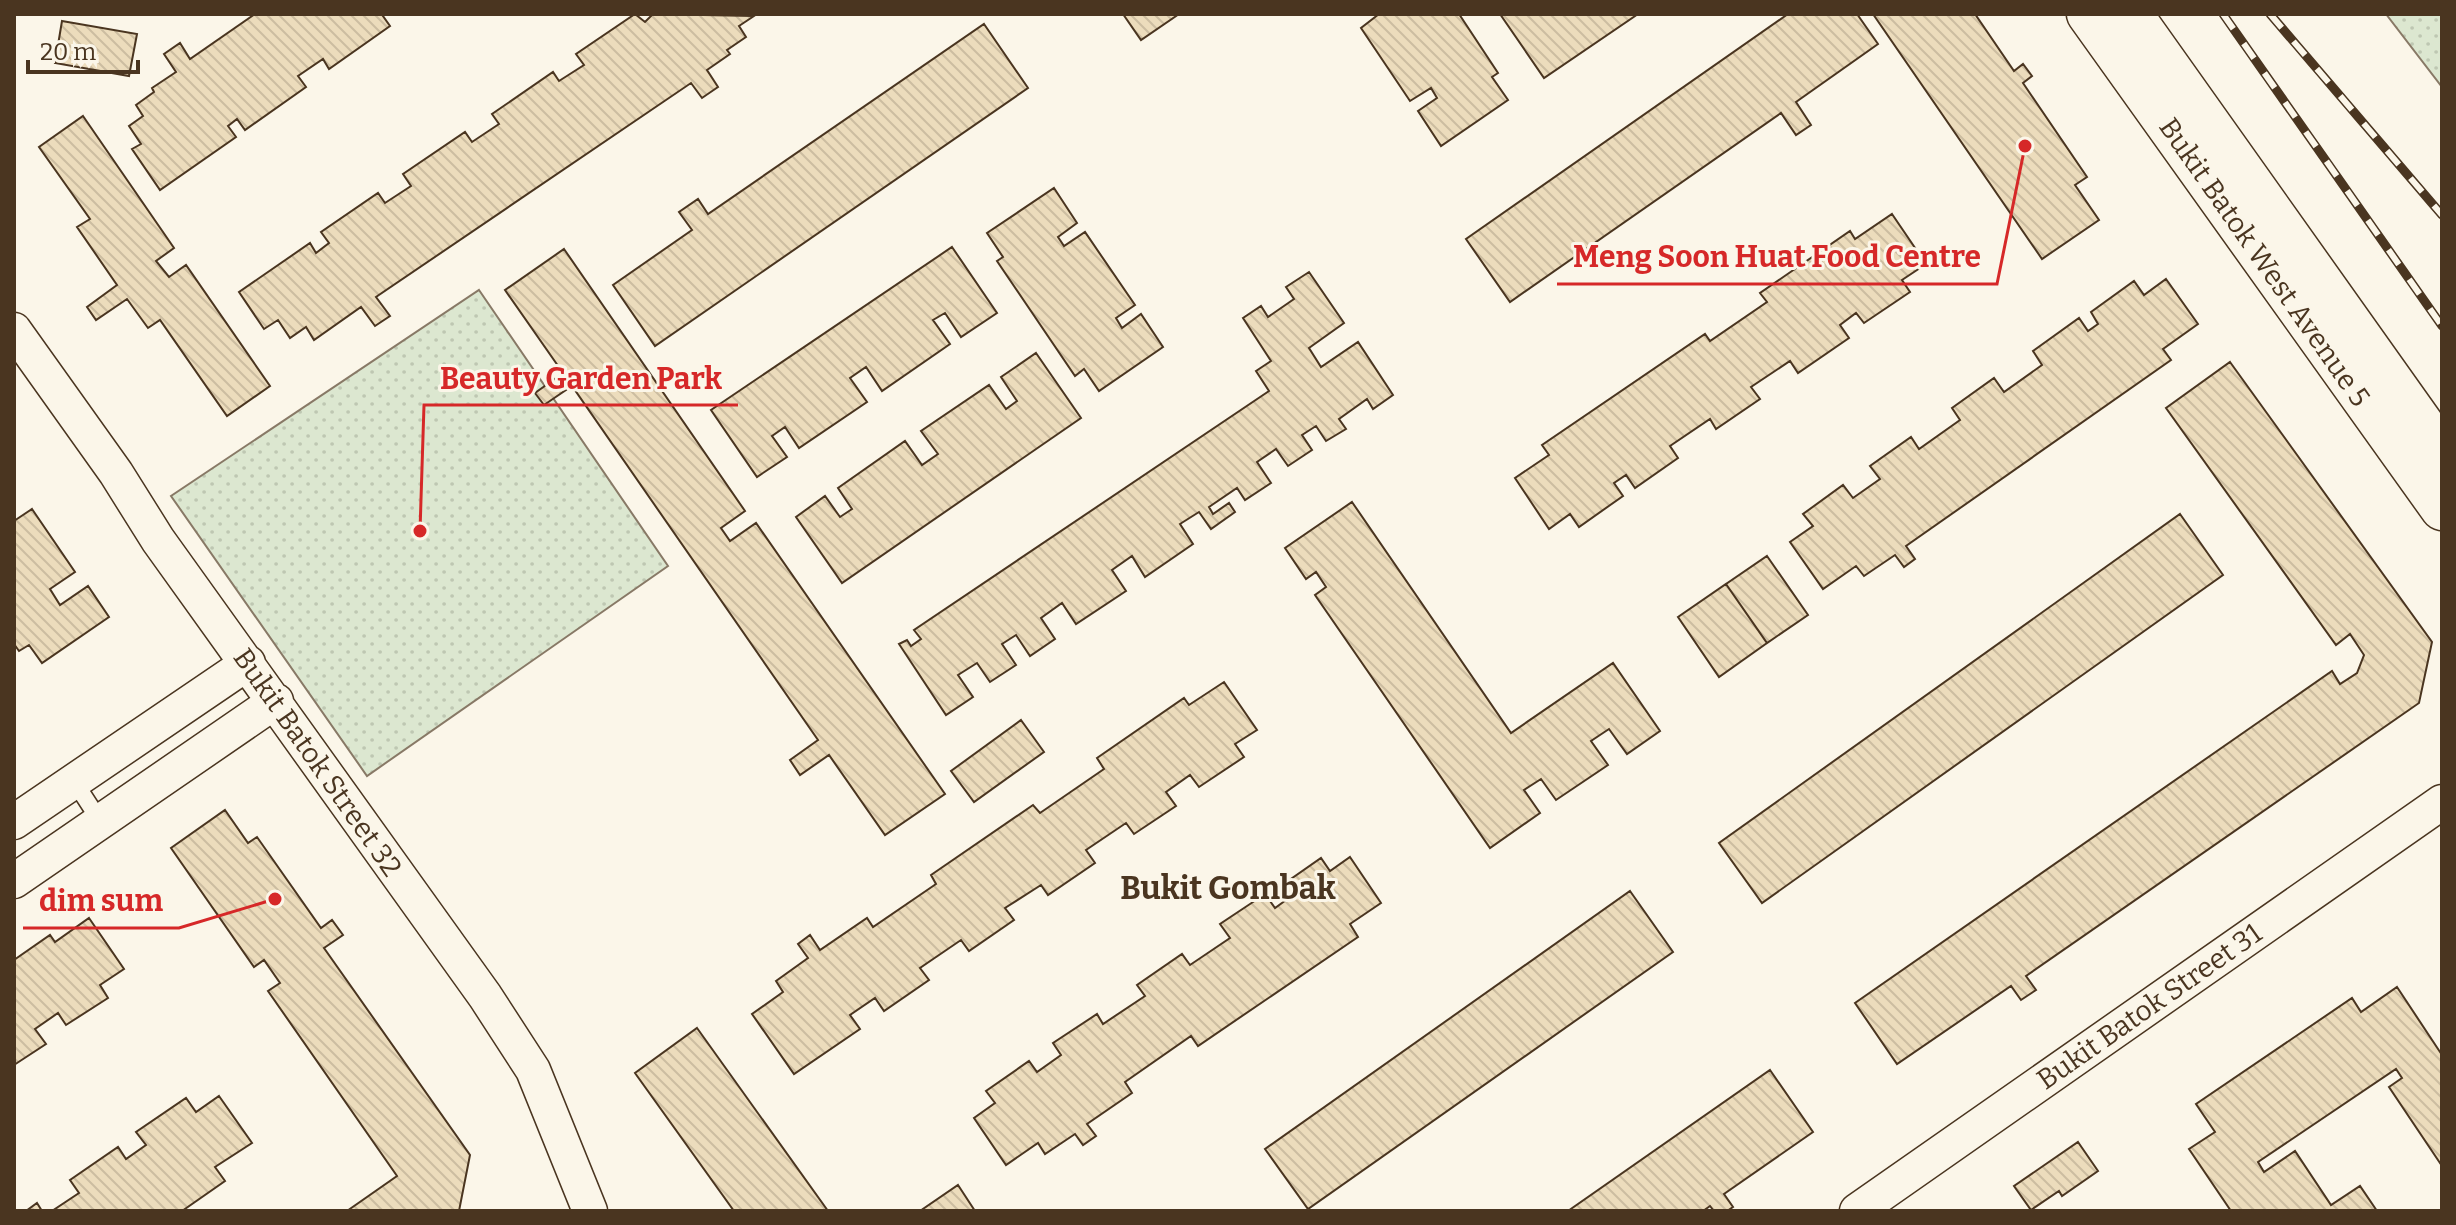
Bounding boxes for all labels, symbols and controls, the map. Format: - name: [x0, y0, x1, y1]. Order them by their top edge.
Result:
- scale bar: [28, 24, 138, 74]
- text: 20 m: [40, 38, 96, 66]
- street label: Bukit Batok West Avenue 5: [2152, 112, 2377, 413]
- callout: Meng Soon Huat Food Centre: [1557, 230, 1997, 284]
- text: Meng Soon Huat Food Centre: [1573, 239, 1981, 275]
- callout: Beauty Garden Park: [424, 351, 738, 405]
- text: Beauty Garden Park: [440, 361, 722, 397]
- street label: Bukit Batok Street 32: [227, 642, 409, 882]
- district label: Bukit Gombak: [1120, 869, 1336, 907]
- callout: dim sum: [23, 874, 179, 928]
- text: dim sum: [39, 883, 163, 919]
- street label: Bukit Batok Street 31: [2031, 916, 2268, 1096]

